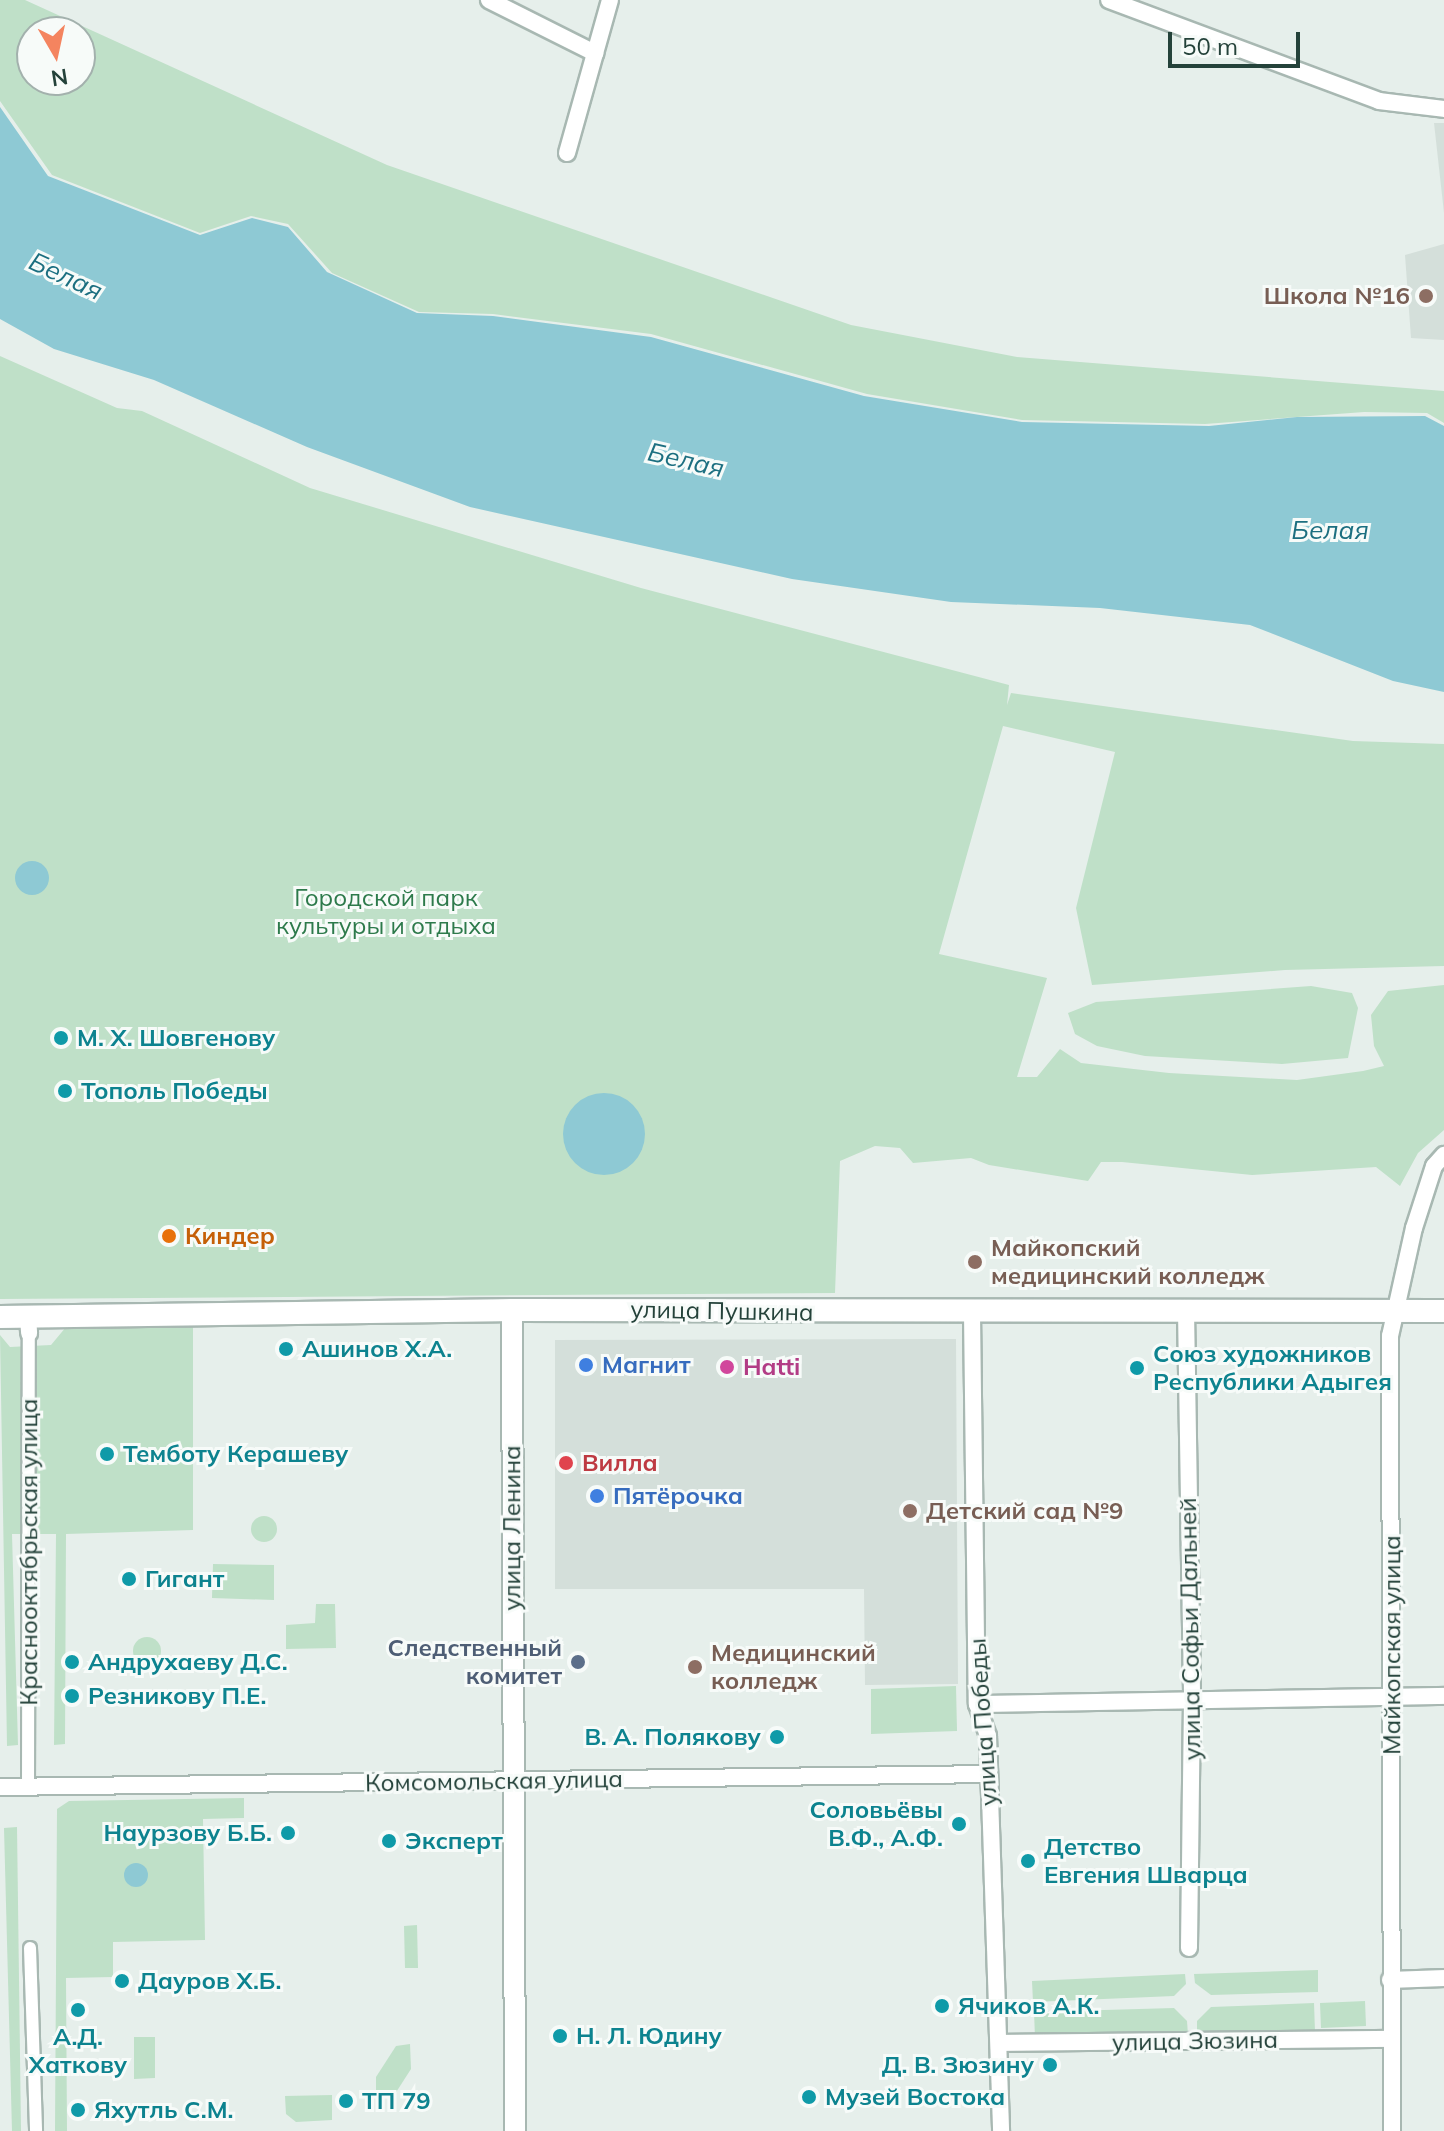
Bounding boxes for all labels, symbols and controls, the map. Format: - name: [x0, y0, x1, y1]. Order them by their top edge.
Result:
- north arrow: [16, 16, 96, 96]
- scale bar: [1172, 16, 1304, 66]
- text: 50 m: [1182, 31, 1238, 61]
- text: N: [49, 63, 70, 93]
- water label: Белая: [24, 246, 108, 306]
- place label: Школа №16: [1264, 282, 1410, 310]
- marker: Школа №16: [1417, 287, 1435, 305]
- water label: Белая: [645, 436, 727, 484]
- water label: Белая: [1291, 514, 1369, 546]
- park label: Городской парк культуры и отдыха: [276, 884, 496, 940]
- place label: М. Х. Шовгенову: [77, 1024, 275, 1052]
- marker: М. Х. Шовгенову: [52, 1029, 70, 1047]
- place label: Тополь Победы: [81, 1077, 268, 1105]
- marker: Тополь Победы: [56, 1082, 74, 1100]
- place label: Киндер: [185, 1222, 275, 1250]
- marker: Киндер: [160, 1227, 178, 1245]
- place label: Майкопский медицинский колледж: [991, 1234, 1265, 1290]
- marker: Майкопский медицинский колледж: [966, 1253, 984, 1271]
- street label: улица Пушкина: [630, 1295, 814, 1327]
- place label: Ашинов Х.А.: [302, 1335, 452, 1363]
- marker: Ашинов Х.А.: [277, 1340, 295, 1358]
- place label: Союз художников Республики Адыгея: [1153, 1340, 1392, 1396]
- place label: Магнит: [602, 1351, 691, 1379]
- place label: Hatti: [743, 1353, 800, 1381]
- marker: Магнит: [577, 1356, 595, 1374]
- marker: Hatti: [718, 1358, 736, 1376]
- marker: Союз художников Республики Адыгея: [1128, 1359, 1146, 1377]
- street label: Краснооктябрьская улица: [15, 1398, 43, 1706]
- place label: Темботу Керашеву: [123, 1440, 348, 1468]
- marker: Темботу Керашеву: [98, 1445, 116, 1463]
- street label: улица Ленина: [498, 1445, 526, 1611]
- place label: Вилла: [582, 1449, 658, 1477]
- marker: Вилла: [557, 1454, 575, 1472]
- place label: Пятёрочка: [613, 1482, 743, 1510]
- marker: Пятёрочка: [588, 1487, 606, 1505]
- place label: Детский сад №9: [926, 1497, 1124, 1525]
- street label: улица Софьи Дальней: [1173, 1497, 1207, 1761]
- marker: Детский сад №9: [901, 1502, 919, 1520]
- street label: Майкопская улица: [1378, 1535, 1406, 1755]
- place label: Гигант: [145, 1565, 224, 1593]
- marker: Гигант: [120, 1570, 138, 1588]
- place label: Следственный комитет: [387, 1634, 562, 1690]
- street label: улица Победы: [963, 1637, 1003, 1807]
- place label: Медицинский колледж: [711, 1639, 876, 1695]
- place label: Андрухаеву Д.С.: [88, 1648, 288, 1676]
- marker: Андрухаеву Д.С.: [63, 1653, 81, 1671]
- marker: Следственный комитет: [569, 1653, 587, 1671]
- marker: Медицинский колледж: [686, 1658, 704, 1676]
- place label: Резникову П.Е.: [88, 1682, 266, 1710]
- marker: Резникову П.Е.: [63, 1687, 81, 1705]
- place label: В. А. Полякову: [584, 1723, 761, 1751]
- marker: В. А. Полякову: [768, 1728, 786, 1746]
- street label: Комсомольская улица: [365, 1764, 623, 1798]
- place label: Соловьёвы В.Ф., А.Ф.: [810, 1796, 943, 1852]
- marker: Соловьёвы В.Ф., А.Ф.: [950, 1815, 968, 1833]
- place label: Наурзову Б.Б.: [104, 1819, 272, 1847]
- marker: Наурзову Б.Б.: [279, 1824, 297, 1842]
- place label: Эксперт: [405, 1827, 503, 1855]
- marker: Эксперт: [380, 1832, 398, 1850]
- place label: Детство Евгения Шварца: [1044, 1833, 1248, 1889]
- marker: Детство Евгения Шварца: [1019, 1852, 1037, 1870]
- place label: Дауров Х.Б.: [138, 1967, 281, 1995]
- marker: Дауров Х.Б.: [113, 1972, 131, 1990]
- place label: Ячиков А.К.: [958, 1992, 1100, 2020]
- marker: Ячиков А.К.: [933, 1997, 951, 2015]
- marker: А.Д. Хаткову: [69, 2001, 87, 2019]
- place label: Н. Л. Юдину: [576, 2022, 722, 2050]
- place label: А.Д. Хаткову: [29, 2023, 127, 2079]
- street label: улица Зюзина: [1112, 2025, 1278, 2057]
- marker: Н. Л. Юдину: [551, 2027, 569, 2045]
- place label: Д. В. Зюзину: [882, 2051, 1034, 2079]
- marker: Д. В. Зюзину: [1041, 2056, 1059, 2074]
- place label: Музей Востока: [825, 2083, 1005, 2111]
- place label: ТП 79: [362, 2087, 431, 2115]
- marker: Музей Востока: [800, 2088, 818, 2106]
- marker: ТП 79: [337, 2092, 355, 2110]
- place label: Яхутль С.М.: [94, 2096, 234, 2124]
- marker: Яхутль С.М.: [69, 2101, 87, 2119]

